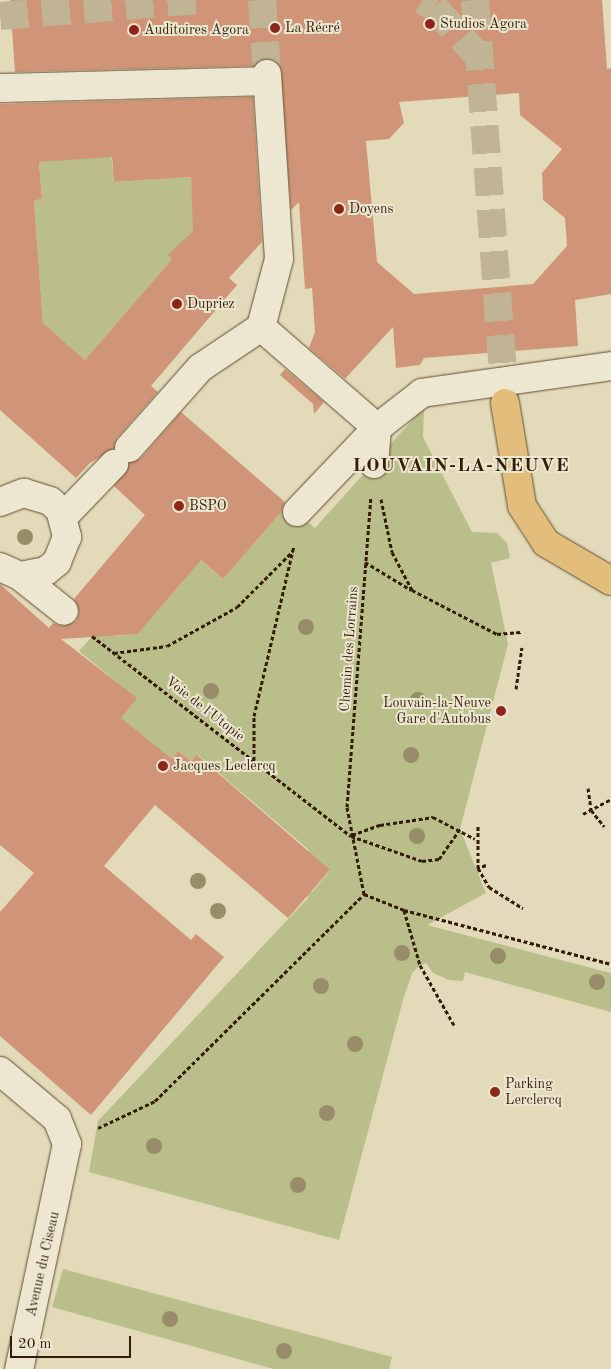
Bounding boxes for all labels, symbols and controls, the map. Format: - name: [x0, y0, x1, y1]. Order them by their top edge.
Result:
- place label: Studios Agora: [440, 16, 527, 32]
- marker: Studios Agora: [424, 18, 436, 30]
- place label: La Récré: [285, 20, 340, 36]
- place label: Auditoires Agora: [144, 22, 249, 38]
- marker: La Récré: [269, 22, 281, 34]
- marker: Auditoires Agora: [128, 24, 140, 36]
- place label: Doyens: [349, 201, 394, 217]
- marker: Doyens: [333, 203, 345, 215]
- place label: Dupriez: [187, 296, 235, 312]
- marker: Dupriez: [171, 298, 183, 310]
- district label: LOUVAIN-LA-NEUVE: [350, 456, 572, 478]
- place label: BSPO: [189, 498, 227, 514]
- marker: BSPO: [173, 500, 185, 512]
- street label: Chemin des Lorrains: [336, 586, 362, 712]
- street label: Voie de l'Utopie: [162, 673, 248, 745]
- place label: Louvain-la-Neuve Gare d'Autobus: [383, 695, 491, 728]
- marker: Louvain-la-Neuve Gare d'Autobus: [495, 705, 507, 717]
- place label: Jacques Leclercq: [173, 758, 276, 774]
- marker: Jacques Leclercq: [157, 760, 169, 772]
- place label: Parking Lerclercq: [505, 1076, 562, 1108]
- marker: Parking Lerclercq: [489, 1086, 501, 1098]
- street label: Avenue du Ciseau: [23, 1210, 63, 1318]
- scale bar: [12, 1326, 134, 1358]
- text: 20 m: [18, 1337, 52, 1352]

